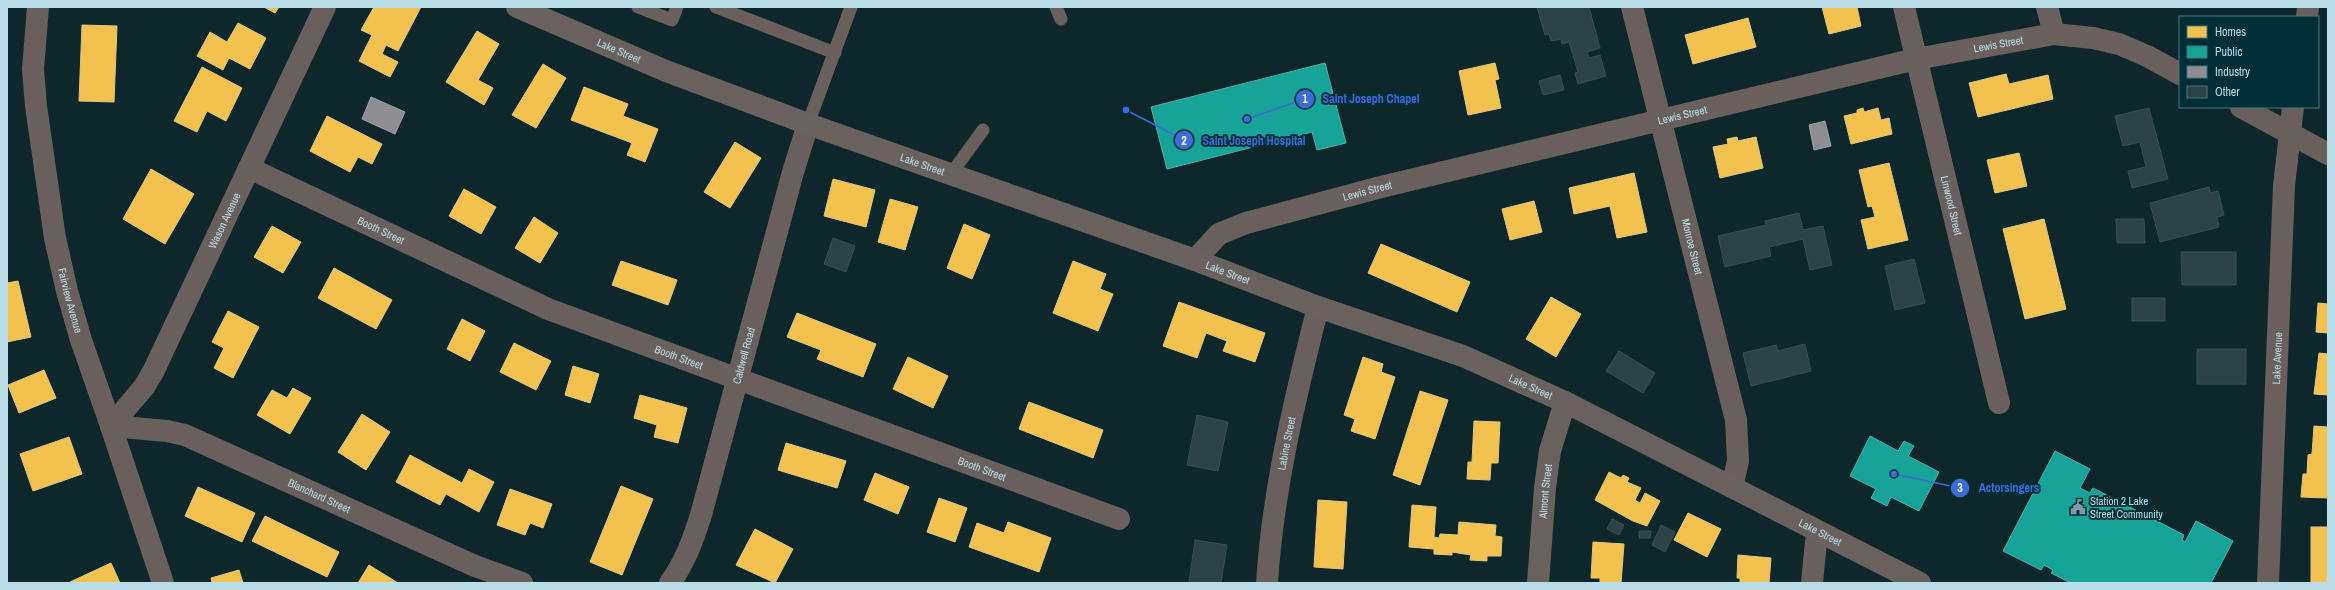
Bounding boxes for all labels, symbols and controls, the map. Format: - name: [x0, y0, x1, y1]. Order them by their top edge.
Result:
- legend: [2179, 16, 2319, 108]
- text: Homes: [2215, 24, 2246, 40]
- street label: Lewis Street: [1972, 33, 2025, 55]
- street label: Lake Street: [595, 35, 643, 67]
- text: Public: [2215, 44, 2242, 60]
- text: Industry: [2215, 64, 2250, 80]
- text: Other: [2215, 84, 2240, 100]
- callout: Saint Joseph Chapel: [1295, 87, 1428, 111]
- text: 1: [1302, 91, 1308, 107]
- text: Saint Joseph Chapel: [1323, 91, 1420, 107]
- street label: Lewis Street: [1656, 102, 1709, 128]
- callout: Saint Joseph Hospital: [1174, 128, 1313, 152]
- text: 2: [1181, 133, 1187, 149]
- text: Saint Joseph Hospital: [1203, 133, 1306, 149]
- street label: Lake Street: [898, 150, 947, 179]
- street label: Linwood Street: [1938, 174, 1966, 237]
- street label: Lewis Street: [1341, 178, 1394, 204]
- street label: Wason Avenue: [205, 190, 244, 251]
- street label: Booth Street: [355, 213, 407, 248]
- street label: Monroe Street: [1679, 217, 1706, 276]
- street label: Lake Street: [1204, 258, 1252, 287]
- street label: Fairview Avenue: [55, 267, 86, 335]
- street label: Caldwell Road: [729, 326, 758, 386]
- street label: Lake Avenue: [2269, 332, 2285, 385]
- street label: Booth Street: [653, 342, 705, 373]
- street label: Lake Street: [1507, 371, 1555, 403]
- street label: Labine Street: [1274, 415, 1299, 471]
- street label: Booth Street: [956, 453, 1008, 484]
- street label: Almont Street: [1536, 463, 1555, 520]
- street label: Blanchard Street: [286, 475, 353, 516]
- callout: Actorsingers: [1950, 476, 2047, 500]
- text: 3: [1957, 480, 1963, 496]
- text: Actorsingers: [1979, 480, 2040, 496]
- place label: Station 2 Lake Street Community: [2090, 494, 2163, 521]
- public building icon: Station 2 Lake Street Community: [2069, 498, 2087, 516]
- street label: Lake Street: [1796, 515, 1844, 549]

